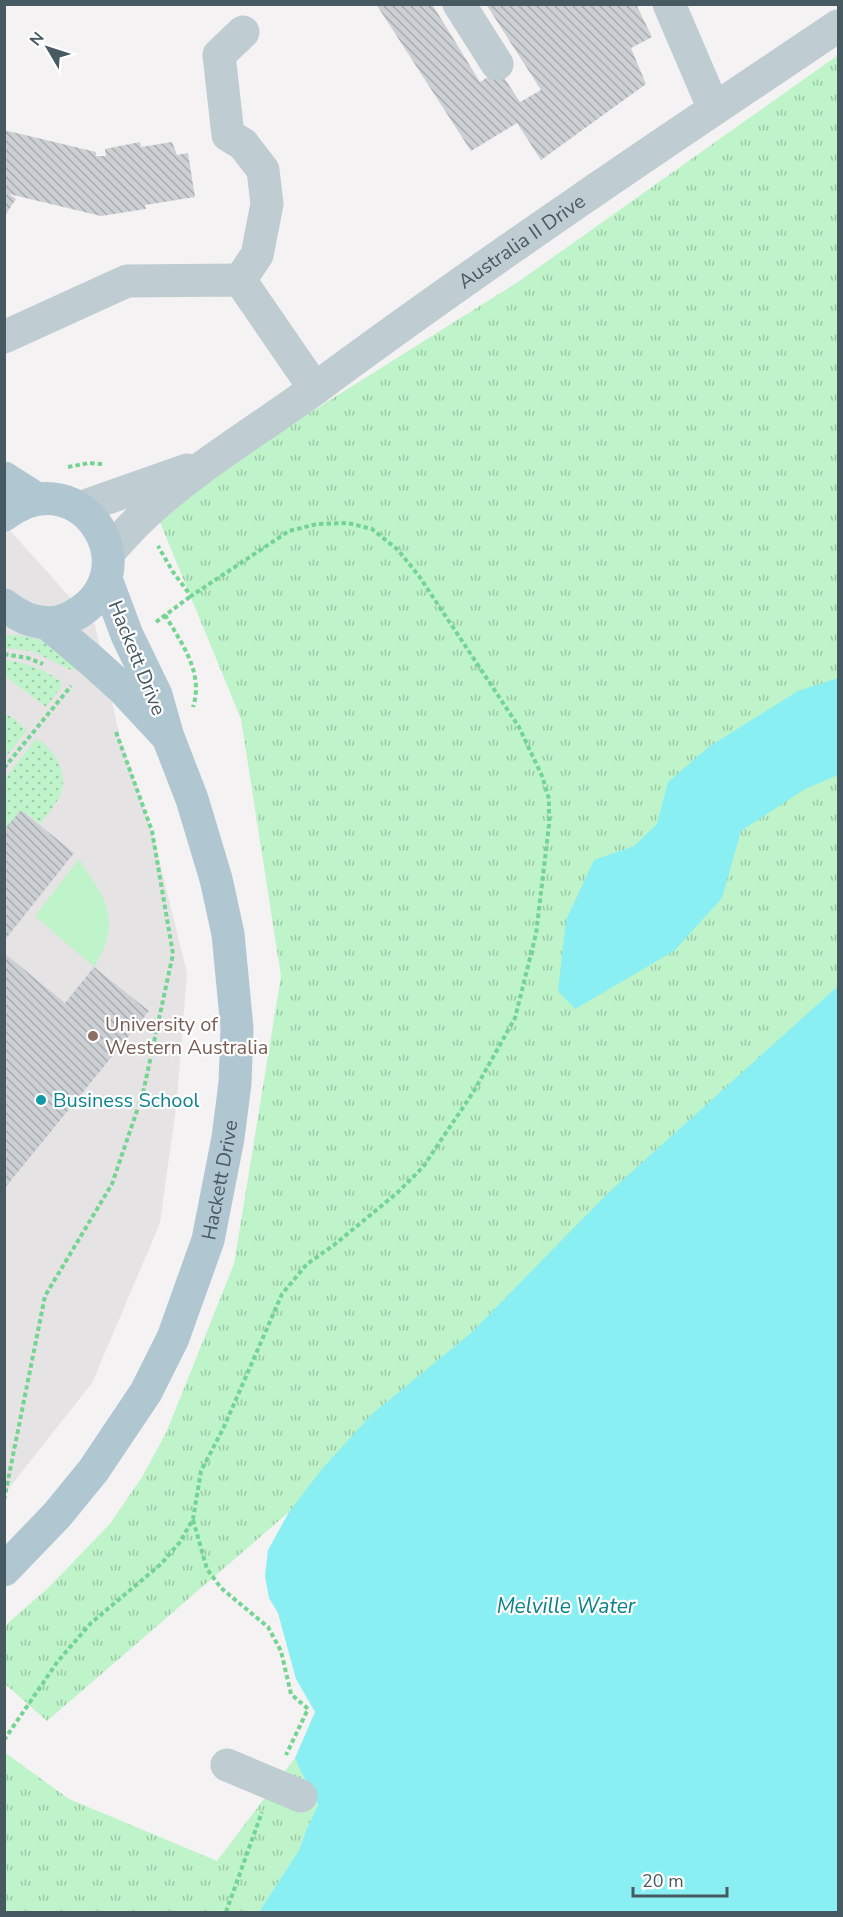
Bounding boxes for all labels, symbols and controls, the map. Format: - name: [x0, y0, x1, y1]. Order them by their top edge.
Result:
- north arrow: [18, 18, 78, 78]
- text: N: [25, 28, 49, 51]
- street label: Australia II Drive: [453, 187, 590, 295]
- street label: Hackett Drive: [102, 596, 172, 720]
- place label: University of Western Australia: [105, 1011, 268, 1061]
- marker: University of Western Australia: [86, 1029, 100, 1043]
- place label: Business School: [53, 1087, 200, 1114]
- marker: Business School: [34, 1093, 48, 1107]
- street label: Hackett Drive: [195, 1118, 244, 1242]
- water label: Melville Water: [497, 1592, 636, 1620]
- scale bar: [633, 1860, 728, 1898]
- text: 20 m: [642, 1869, 684, 1893]

